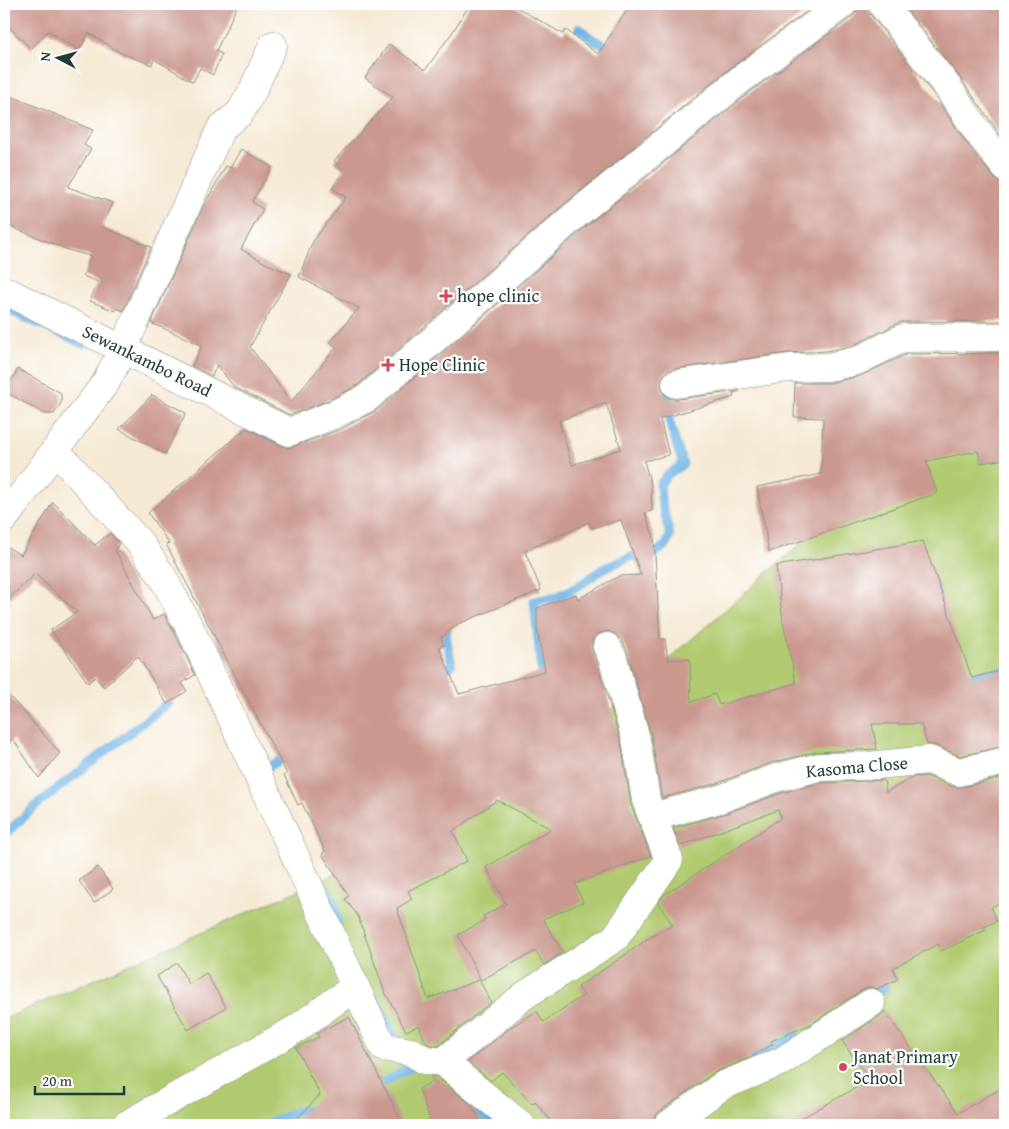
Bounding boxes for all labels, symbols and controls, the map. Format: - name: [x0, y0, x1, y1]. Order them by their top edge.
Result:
- north arrow: [32, 32, 82, 82]
- text: N: [35, 50, 56, 62]
- place label: hope clinic: [457, 282, 539, 309]
- marker: hope clinic: [439, 289, 453, 303]
- street label: Sewankambo Road: [78, 318, 217, 404]
- place label: Hope Clinic: [399, 351, 485, 378]
- marker: Hope Clinic: [381, 358, 395, 372]
- street label: Kasoma Close: [805, 749, 909, 784]
- place label: Janat Primary School: [851, 1043, 958, 1091]
- marker: Janat Primary School: [837, 1061, 849, 1073]
- scale bar: [35, 1064, 124, 1096]
- text: 20 m: [42, 1070, 73, 1091]

